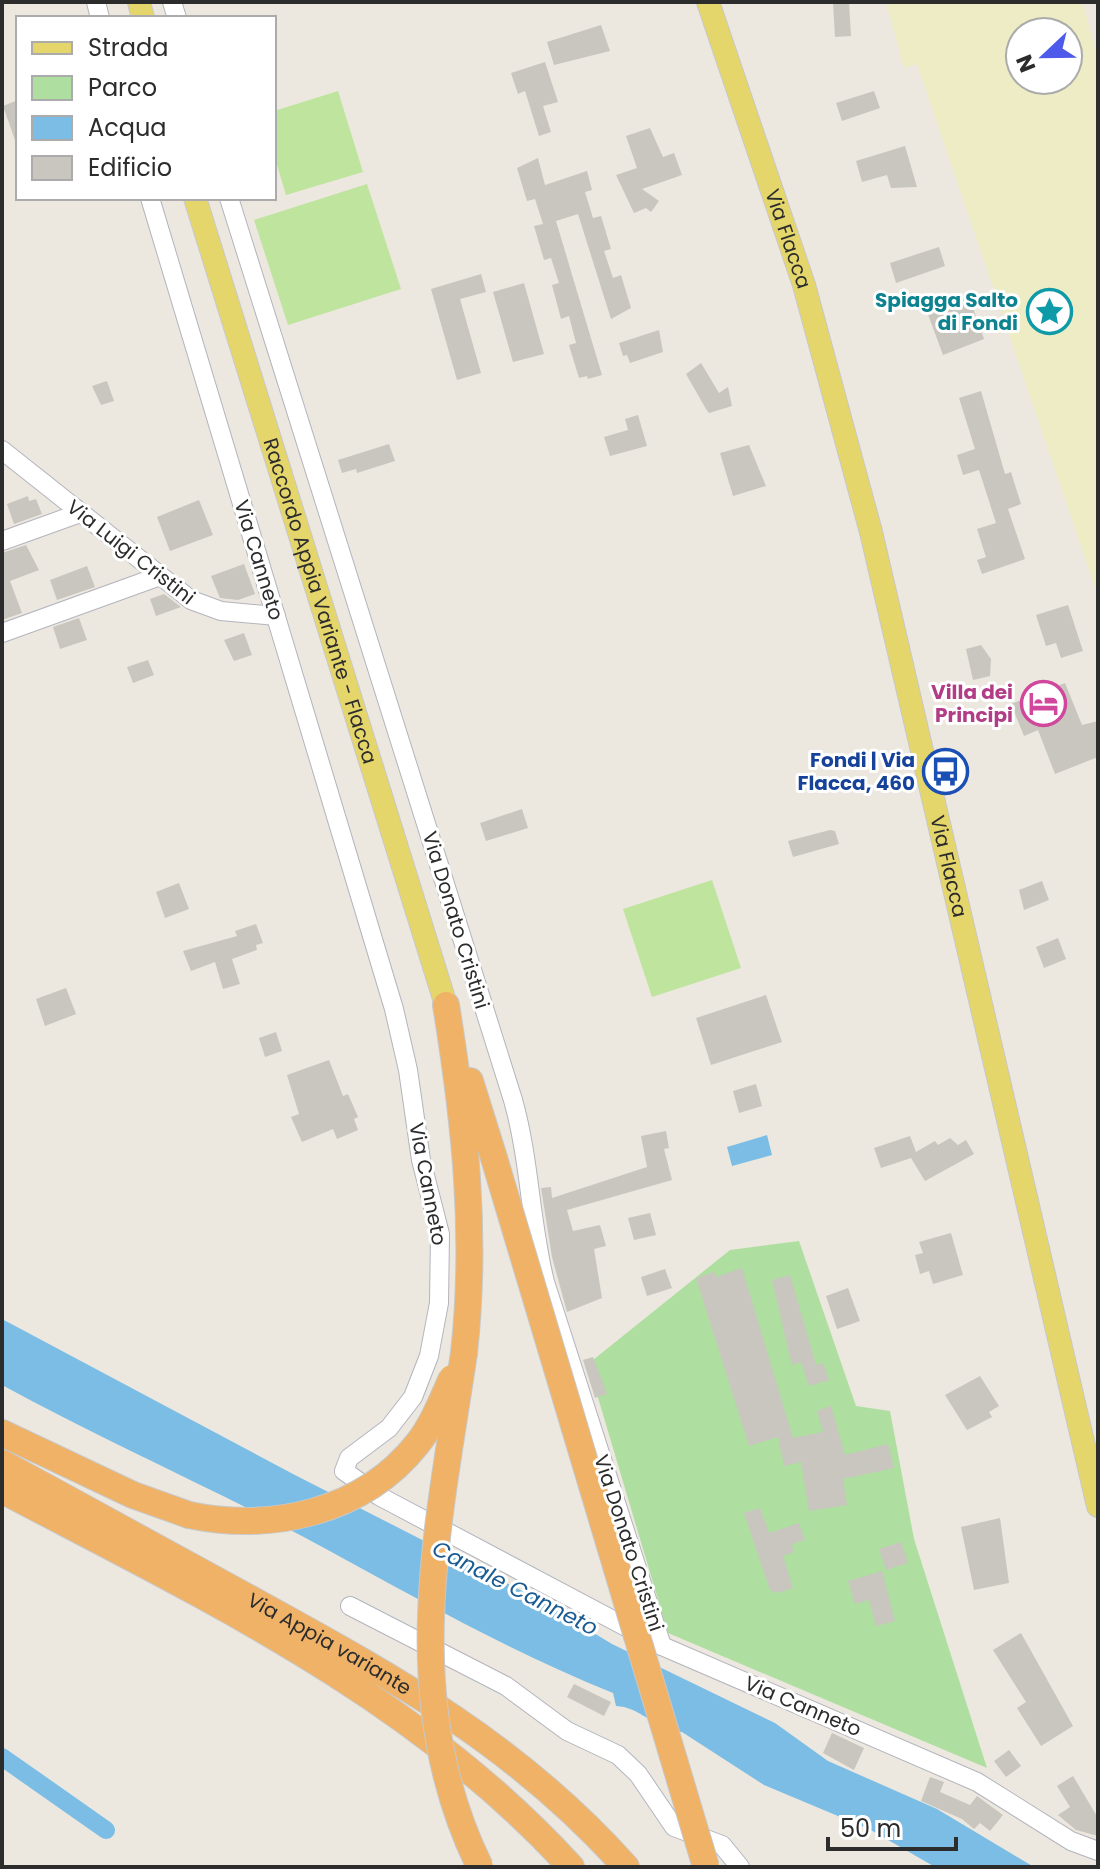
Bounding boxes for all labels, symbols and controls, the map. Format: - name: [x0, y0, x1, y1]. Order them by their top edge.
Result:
- legend: [16, 16, 276, 200]
- north arrow: [1004, 16, 1084, 96]
- text: Strada: [88, 31, 168, 64]
- text: N: [1008, 50, 1043, 77]
- text: Parco: [88, 71, 157, 104]
- text: Acqua: [88, 111, 167, 144]
- text: Edificio: [88, 151, 172, 184]
- street label: Via Flacca: [758, 185, 818, 292]
- place label: Spiagga Salto di Fondi: [875, 286, 1018, 337]
- place icon: Spiagga Salto di Fondi: [1025, 288, 1073, 336]
- street label: Raccordo Appia Variante - Flacca: [256, 435, 384, 767]
- street label: Via Luigi Cristini: [61, 493, 201, 611]
- street label: Via Canneto: [227, 496, 291, 624]
- place label: Villa dei Principi: [931, 678, 1013, 729]
- hotel icon: Villa dei Principi: [1020, 680, 1068, 728]
- place label: Fondi | Via Flacca, 460: [798, 746, 915, 797]
- bus stop icon: Fondi | Via Flacca, 460: [922, 748, 970, 796]
- street label: Via Flacca: [924, 813, 974, 920]
- street label: Via Donato Cristini: [416, 828, 496, 1012]
- street label: Via Canneto: [402, 1120, 454, 1248]
- street label: Via Donato Cristini: [587, 1451, 671, 1635]
- water label: Canale Canneto: [427, 1533, 603, 1643]
- street label: Via Appia variante: [242, 1586, 417, 1702]
- street label: Via Canneto: [740, 1669, 866, 1743]
- scale bar: [828, 1801, 956, 1851]
- text: 50 m: [840, 1812, 901, 1845]

